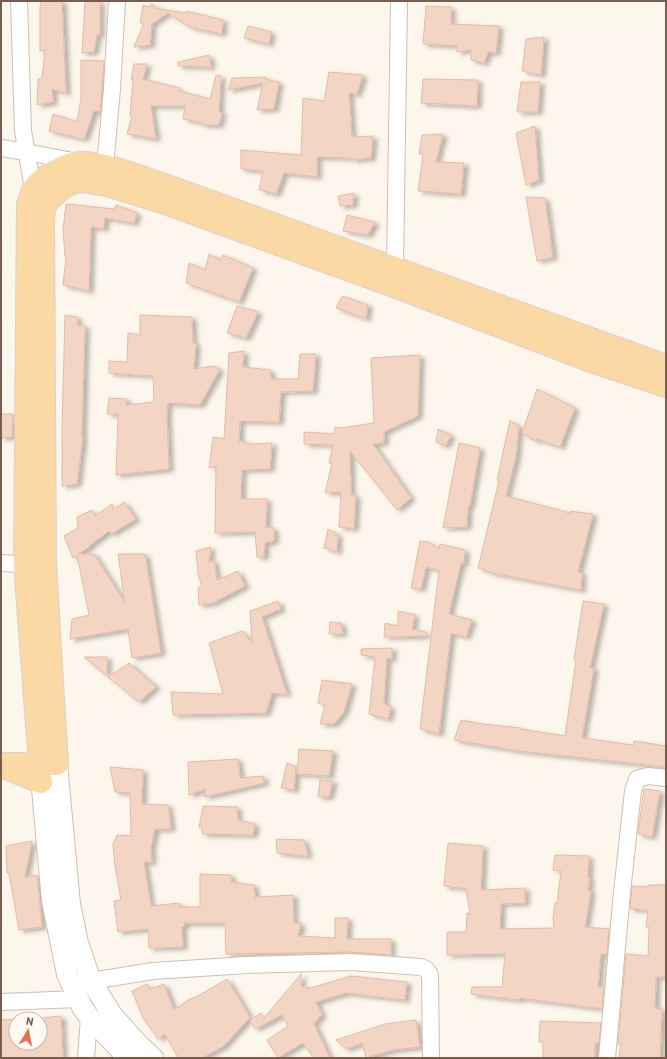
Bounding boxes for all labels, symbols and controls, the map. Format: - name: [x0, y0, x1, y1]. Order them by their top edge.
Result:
- north arrow: [8, 1011, 48, 1051]
- text: N: [25, 1014, 35, 1028]

